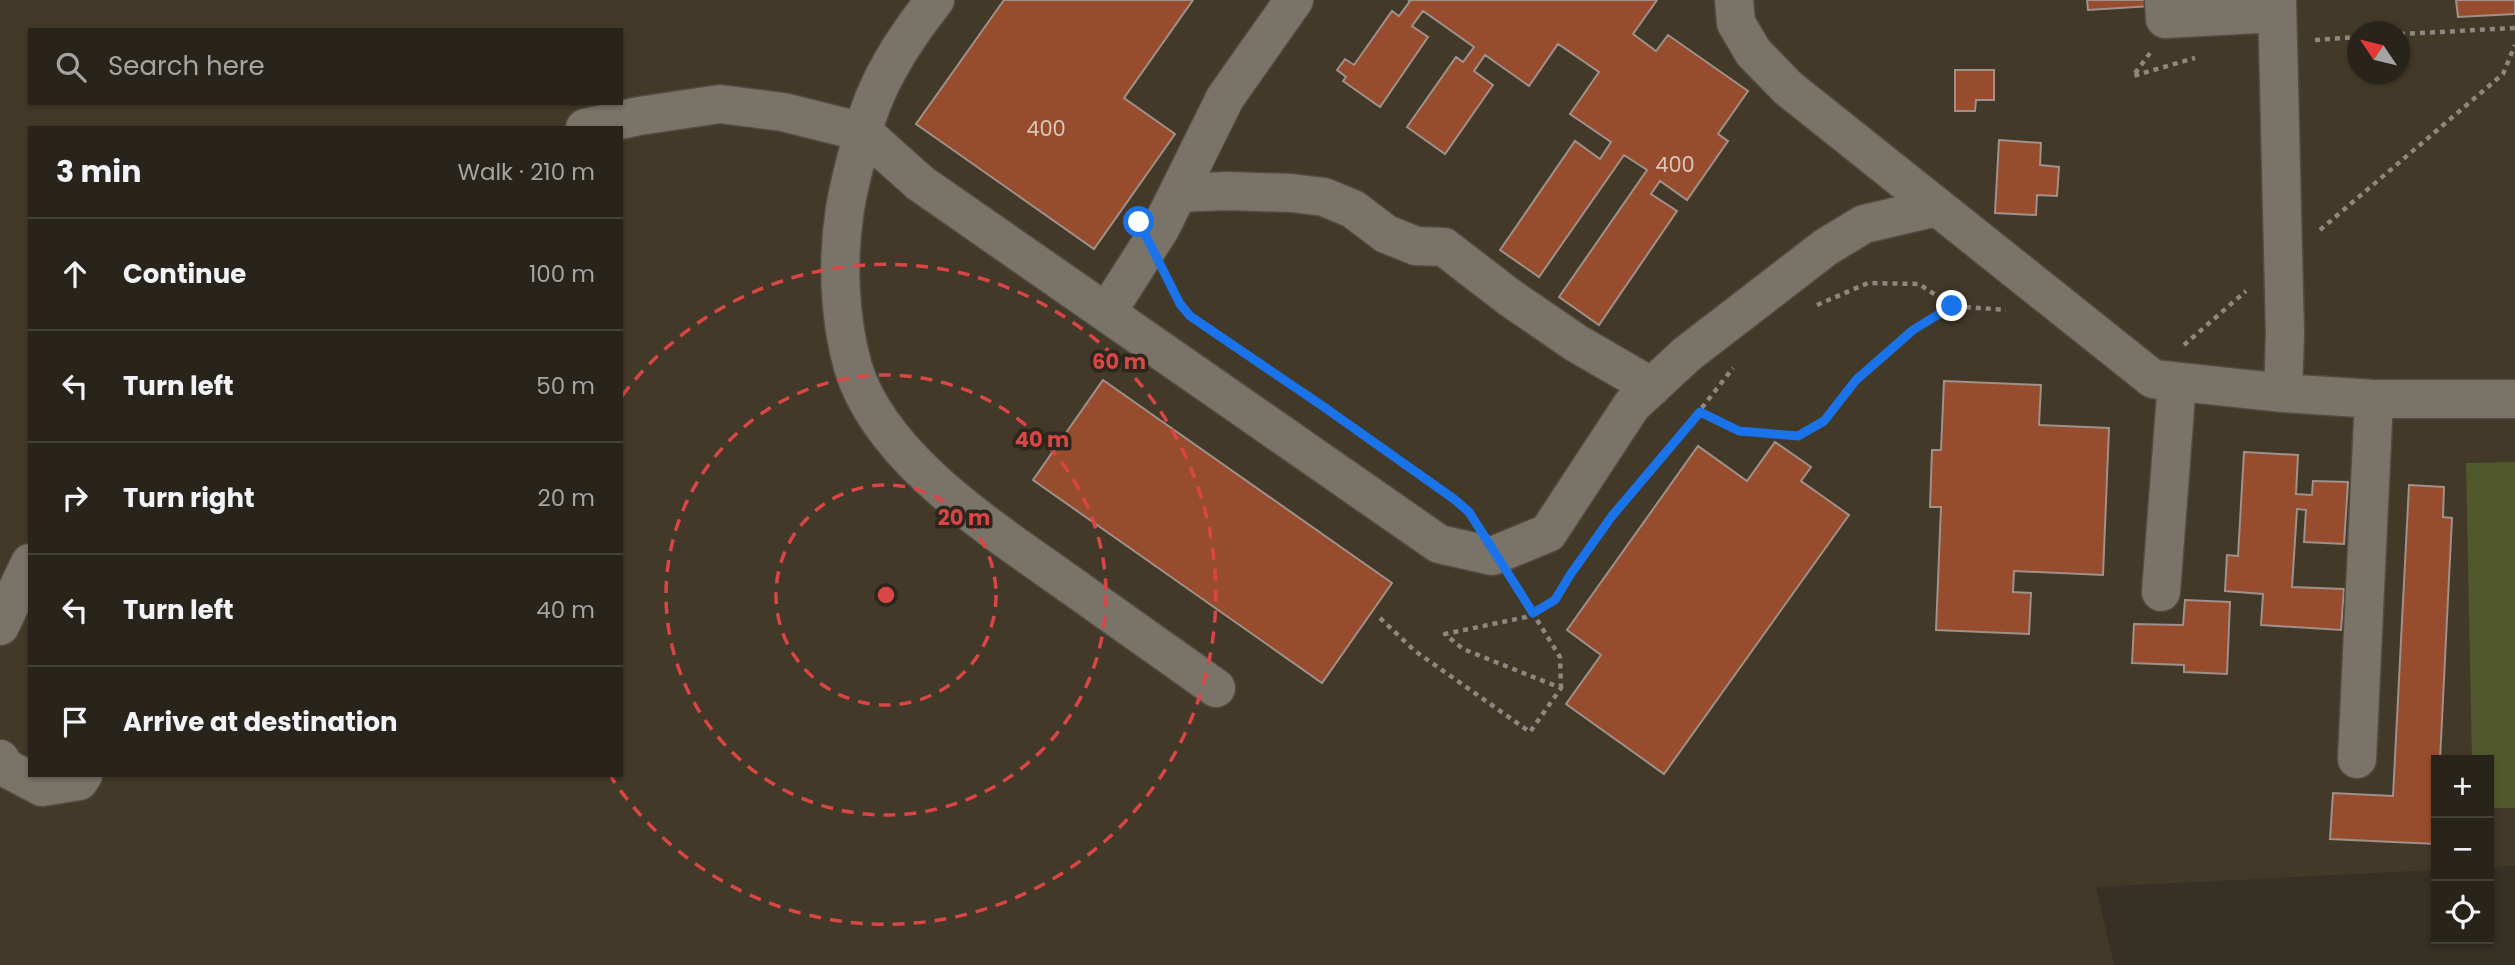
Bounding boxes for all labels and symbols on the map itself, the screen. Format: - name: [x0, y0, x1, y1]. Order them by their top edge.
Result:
- north arrow: [2347, 21, 2410, 84]
- house number: 400: [1026, 114, 1066, 143]
- house number: 400: [1655, 150, 1695, 179]
- route start: [1123, 206, 1154, 237]
- route end: [1936, 290, 1967, 321]
- text: 60 m: [1092, 347, 1146, 376]
- text: 40 m: [1015, 425, 1069, 454]
- text: 20 m: [938, 503, 990, 532]
- centre of rings: [874, 583, 898, 607]

